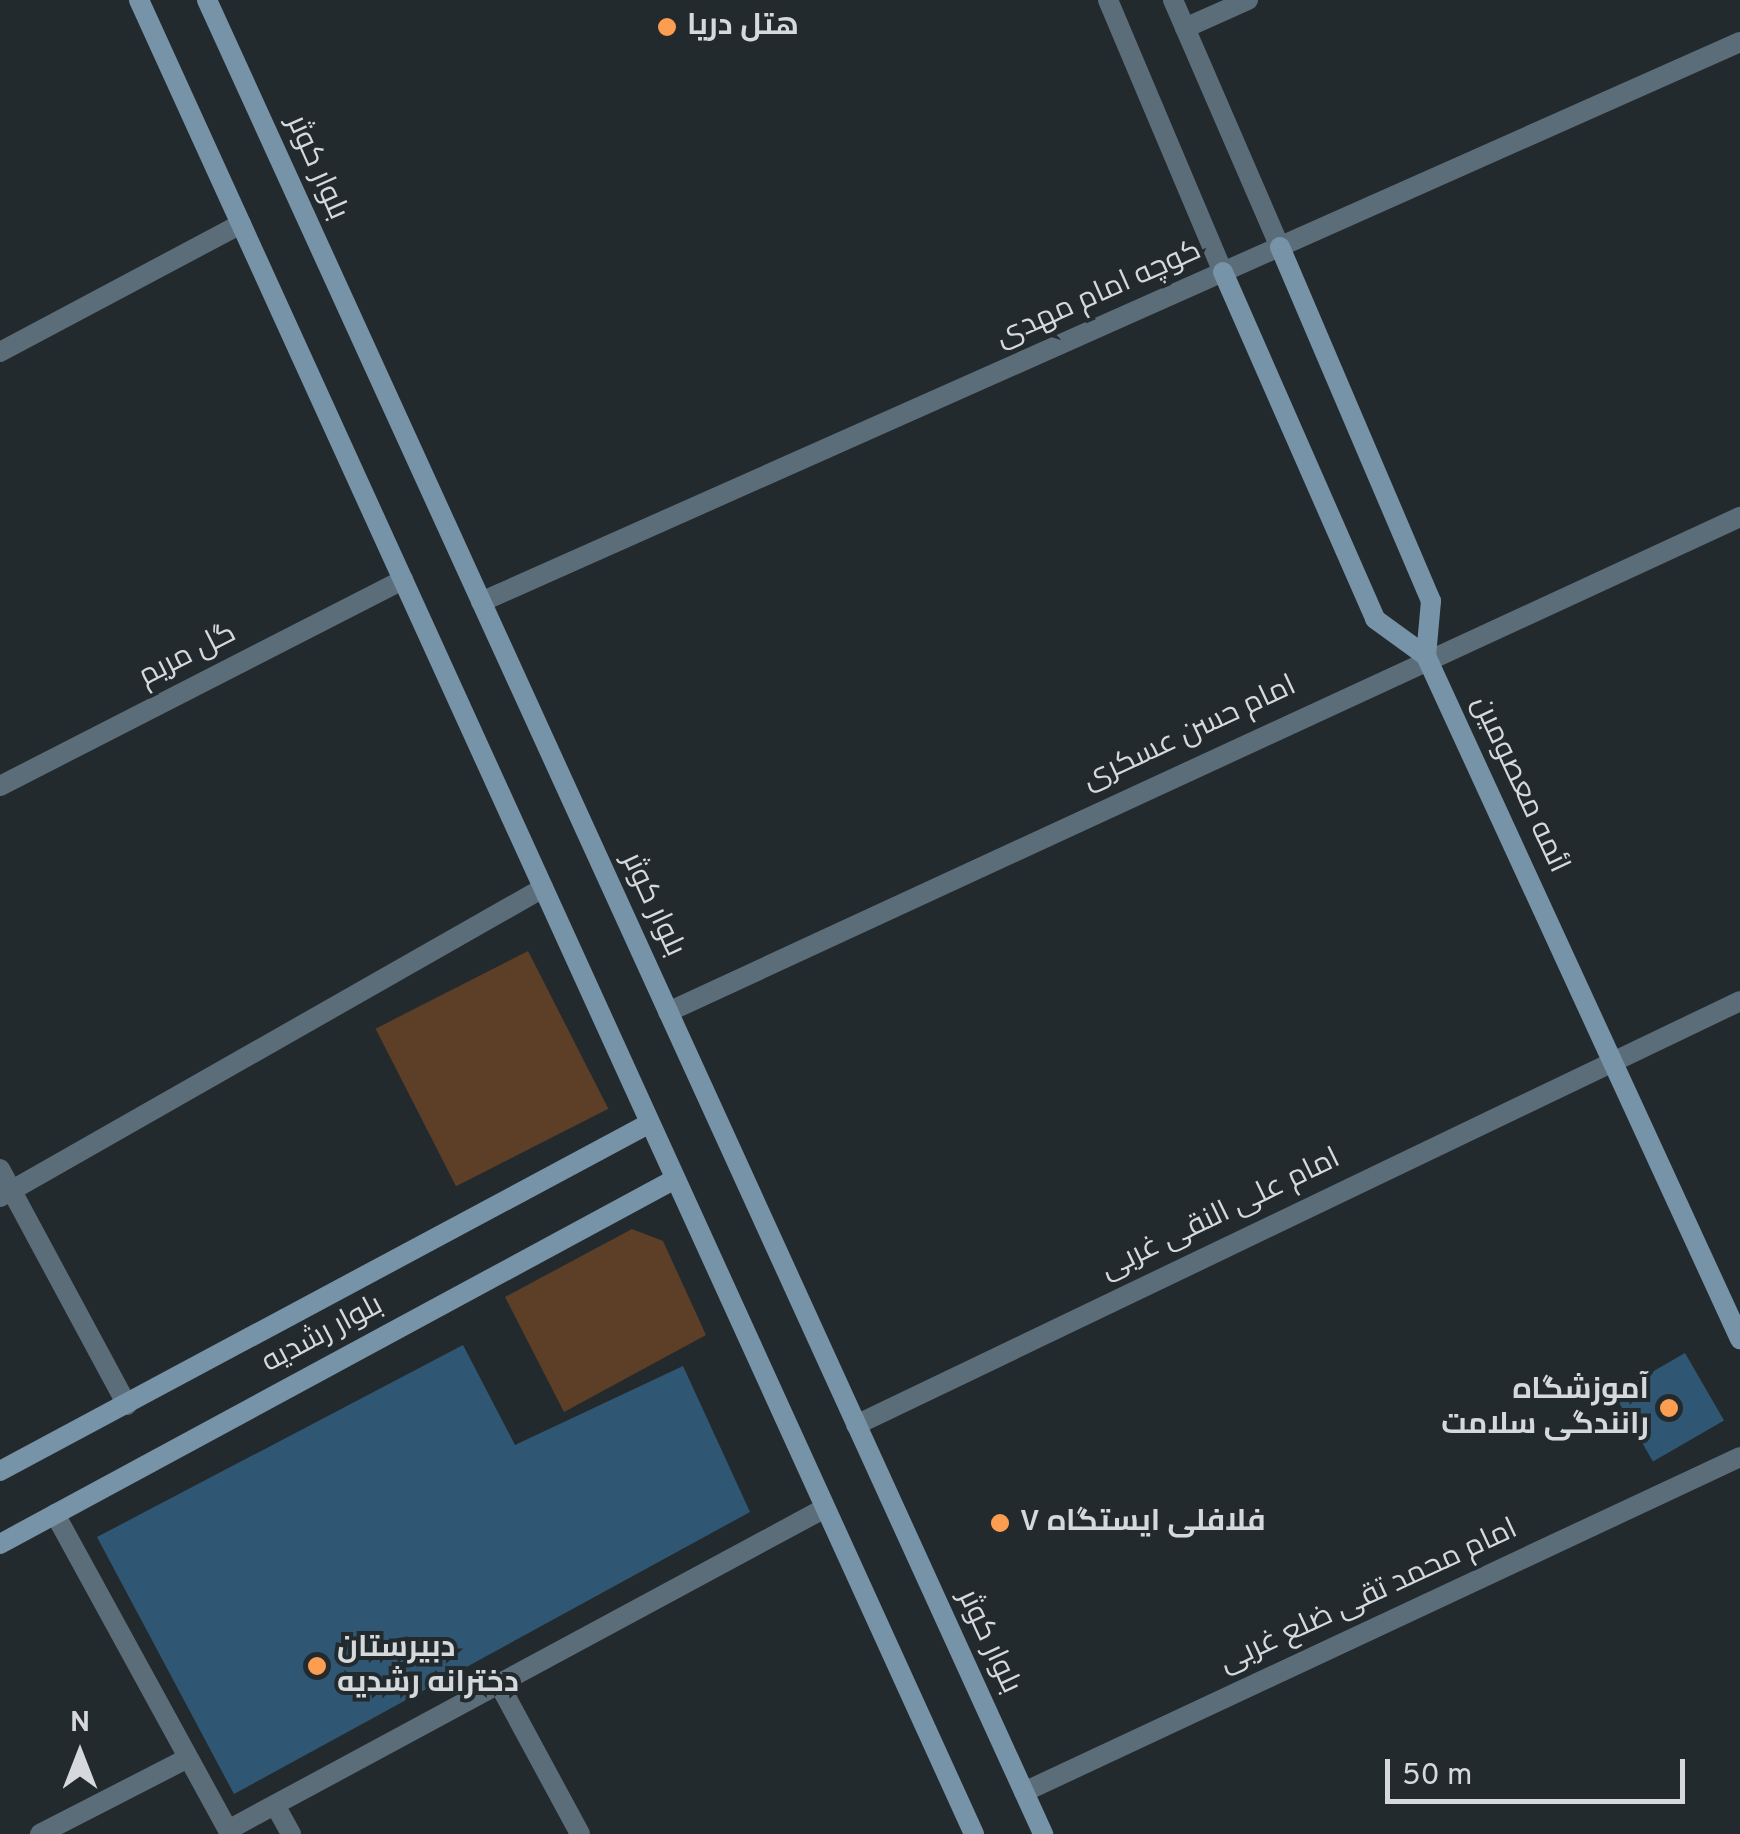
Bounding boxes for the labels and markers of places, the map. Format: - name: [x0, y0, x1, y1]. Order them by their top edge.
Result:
- place label: هتل دریا: [687, 9, 799, 45]
- marker: هتل دریا: [656, 16, 678, 38]
- place label: آموزشگاه رانندگی سلامت: [1441, 1373, 1649, 1444]
- marker: آموزشگاه رانندگی سلامت: [1658, 1397, 1680, 1419]
- place label: فلافلی ایستگاه ۷: [1020, 1505, 1266, 1541]
- marker: فلافلی ایستگاه ۷: [989, 1512, 1011, 1534]
- place label: دبیرستان دخترانه رشدیه: [337, 1631, 519, 1702]
- marker: دبیرستان دخترانه رشدیه: [306, 1655, 328, 1677]

